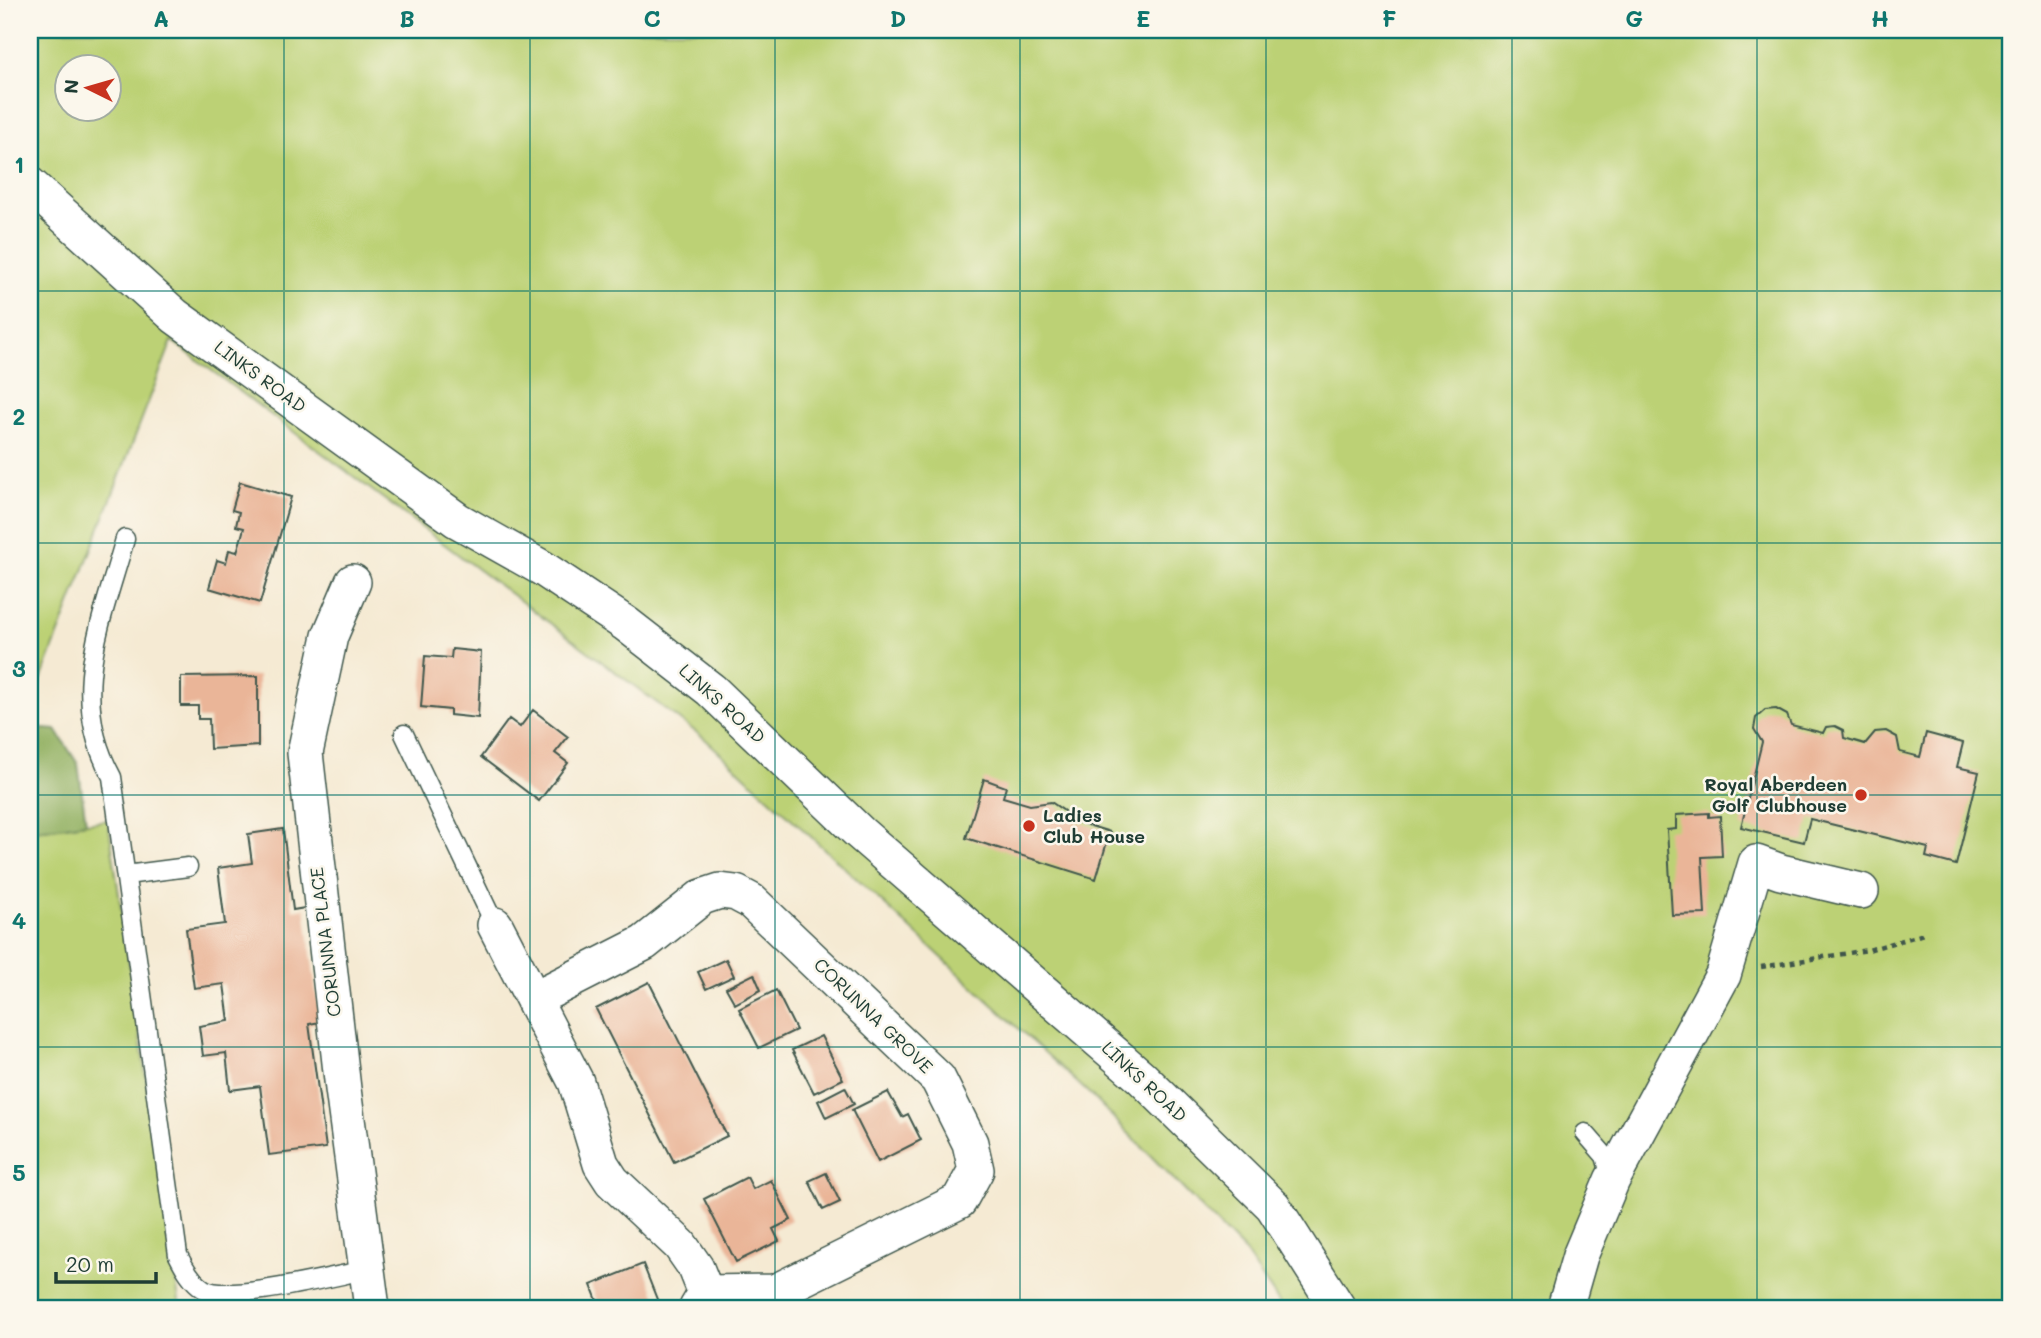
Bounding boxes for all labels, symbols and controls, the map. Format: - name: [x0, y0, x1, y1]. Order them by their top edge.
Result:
- text: A: [153, 3, 169, 33]
- text: B: [399, 3, 415, 33]
- text: C: [643, 3, 661, 33]
- text: D: [890, 3, 906, 33]
- text: E: [1136, 3, 1150, 33]
- text: F: [1382, 3, 1396, 33]
- text: G: [1625, 3, 1643, 33]
- text: H: [1871, 3, 1889, 33]
- north arrow: [52, 52, 122, 122]
- text: N: [57, 78, 84, 95]
- text: 1: [14, 149, 24, 179]
- street label: LINKS ROAD: [210, 335, 311, 418]
- text: 2: [13, 401, 25, 431]
- text: 3: [12, 653, 26, 683]
- street label: LINKS ROAD: [674, 658, 771, 748]
- place label: Royal Aberdeen Golf Clubhouse: [1704, 772, 1847, 817]
- marker: Royal Aberdeen Golf Clubhouse: [1853, 787, 1869, 803]
- place label: Ladies Club House: [1043, 803, 1145, 848]
- marker: Ladies Club House: [1021, 818, 1037, 834]
- street label: CORUNNA PLACE: [304, 866, 346, 1018]
- text: 4: [12, 905, 26, 935]
- street label: CORUNNA GROVE: [809, 952, 938, 1078]
- street label: LINKS ROAD: [1097, 1036, 1192, 1127]
- text: 5: [12, 1157, 26, 1187]
- scale bar: [56, 1240, 156, 1284]
- text: 20 m: [66, 1250, 114, 1277]

